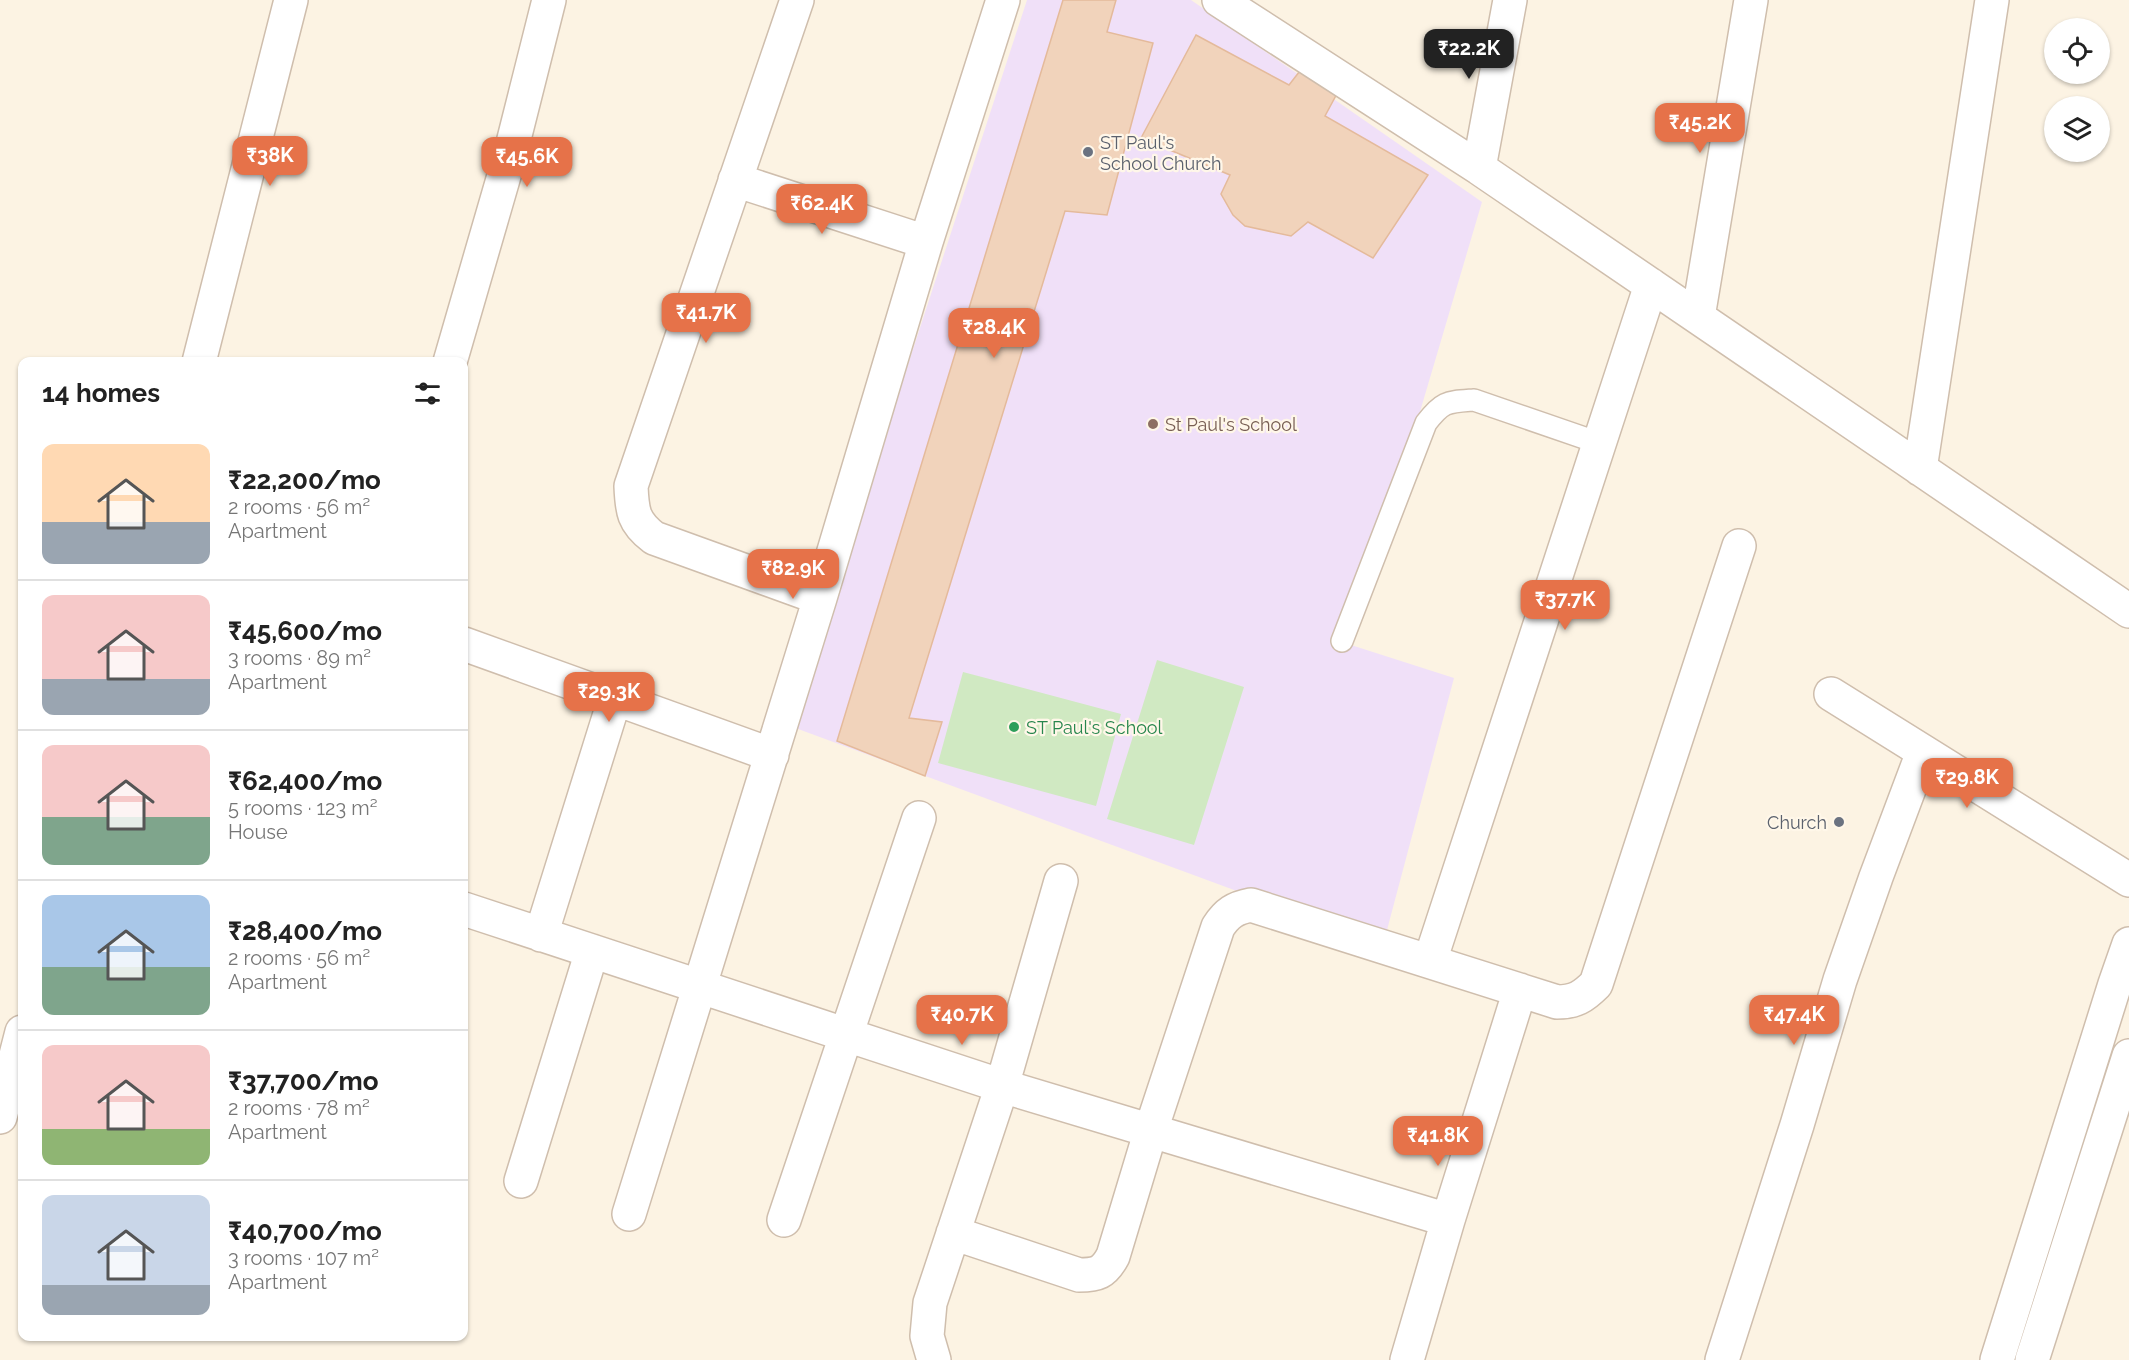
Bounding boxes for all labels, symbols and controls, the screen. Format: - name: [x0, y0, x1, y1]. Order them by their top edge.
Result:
- map controls: [2044, 18, 2110, 162]
- button: locate: [2044, 18, 2110, 84]
- pin: ₹22.2K: [1420, 29, 1518, 80]
- text: ₹22.2K: [1438, 36, 1500, 60]
- button: layers: [2044, 96, 2110, 162]
- pin: ₹45.2K: [1651, 103, 1749, 154]
- text: ₹45.2K: [1669, 110, 1731, 134]
- place label: ST Paul's School Church: [1100, 132, 1222, 174]
- pin: ₹38K: [234, 136, 306, 187]
- pin: ₹45.6K: [478, 137, 576, 188]
- text: ₹38K: [246, 143, 294, 167]
- text: ₹45.6K: [495, 144, 559, 168]
- marker: ST Paul's School Church: [1081, 145, 1095, 159]
- pin: ₹62.4K: [773, 184, 871, 235]
- text: ₹62.4K: [790, 191, 854, 215]
- pin: ₹41.7K: [657, 293, 755, 344]
- text: ₹41.7K: [676, 300, 736, 324]
- pin: ₹28.4K: [945, 308, 1043, 359]
- text: ₹28.4K: [962, 315, 1026, 339]
- icon: filters: [411, 377, 444, 410]
- text: 14 homes: [42, 378, 160, 408]
- place label: St Paul's School: [1165, 414, 1297, 435]
- marker: St Paul's School: [1146, 417, 1160, 431]
- text: ₹22,200/mo: [228, 465, 381, 495]
- icon: home: [90, 468, 162, 540]
- text: 2 rooms · 56 m²: [228, 495, 370, 519]
- text: Apartment: [228, 519, 327, 543]
- pin: ₹82.9K: [744, 549, 842, 600]
- text: ₹82.9K: [761, 556, 825, 580]
- pin: ₹37.7K: [1516, 580, 1614, 631]
- text: ₹37.7K: [1535, 587, 1595, 611]
- text: ₹45,600/mo: [228, 616, 382, 646]
- icon: home: [90, 619, 162, 691]
- text: 3 rooms · 89 m²: [228, 646, 371, 670]
- text: Apartment: [228, 670, 327, 694]
- pin: ₹29.3K: [560, 672, 658, 723]
- text: ₹29.3K: [578, 679, 640, 703]
- place label: ST Paul's School: [1026, 717, 1163, 738]
- marker: ST Paul's School: [1007, 720, 1021, 734]
- pin: ₹29.8K: [1918, 758, 2016, 809]
- text: ₹29.8K: [1935, 765, 1999, 789]
- text: ₹62,400/mo: [228, 766, 382, 796]
- icon: home: [90, 769, 162, 841]
- text: 5 rooms · 123 m²: [228, 796, 377, 820]
- place label: Church: [1767, 812, 1827, 833]
- marker: Church: [1832, 815, 1846, 829]
- text: House: [228, 820, 288, 844]
- text: ₹28,400/mo: [228, 916, 382, 946]
- icon: home: [90, 919, 162, 991]
- text: 2 rooms · 56 m²: [228, 946, 370, 970]
- text: Apartment: [228, 970, 327, 994]
- pin: ₹40.7K: [913, 995, 1011, 1046]
- pin: ₹47.4K: [1745, 995, 1843, 1046]
- text: ₹40.7K: [930, 1002, 994, 1026]
- text: ₹47.4K: [1763, 1002, 1825, 1026]
- text: ₹37,700/mo: [228, 1066, 379, 1096]
- icon: home: [90, 1069, 162, 1141]
- text: 2 rooms · 78 m²: [228, 1096, 370, 1120]
- pin: ₹41.8K: [1389, 1116, 1487, 1167]
- text: Apartment: [228, 1120, 327, 1144]
- text: ₹41.8K: [1407, 1123, 1469, 1147]
- text: ₹40,700/mo: [228, 1216, 382, 1246]
- icon: home: [90, 1219, 162, 1291]
- text: 3 rooms · 107 m²: [228, 1246, 379, 1270]
- text: Apartment: [228, 1270, 327, 1294]

